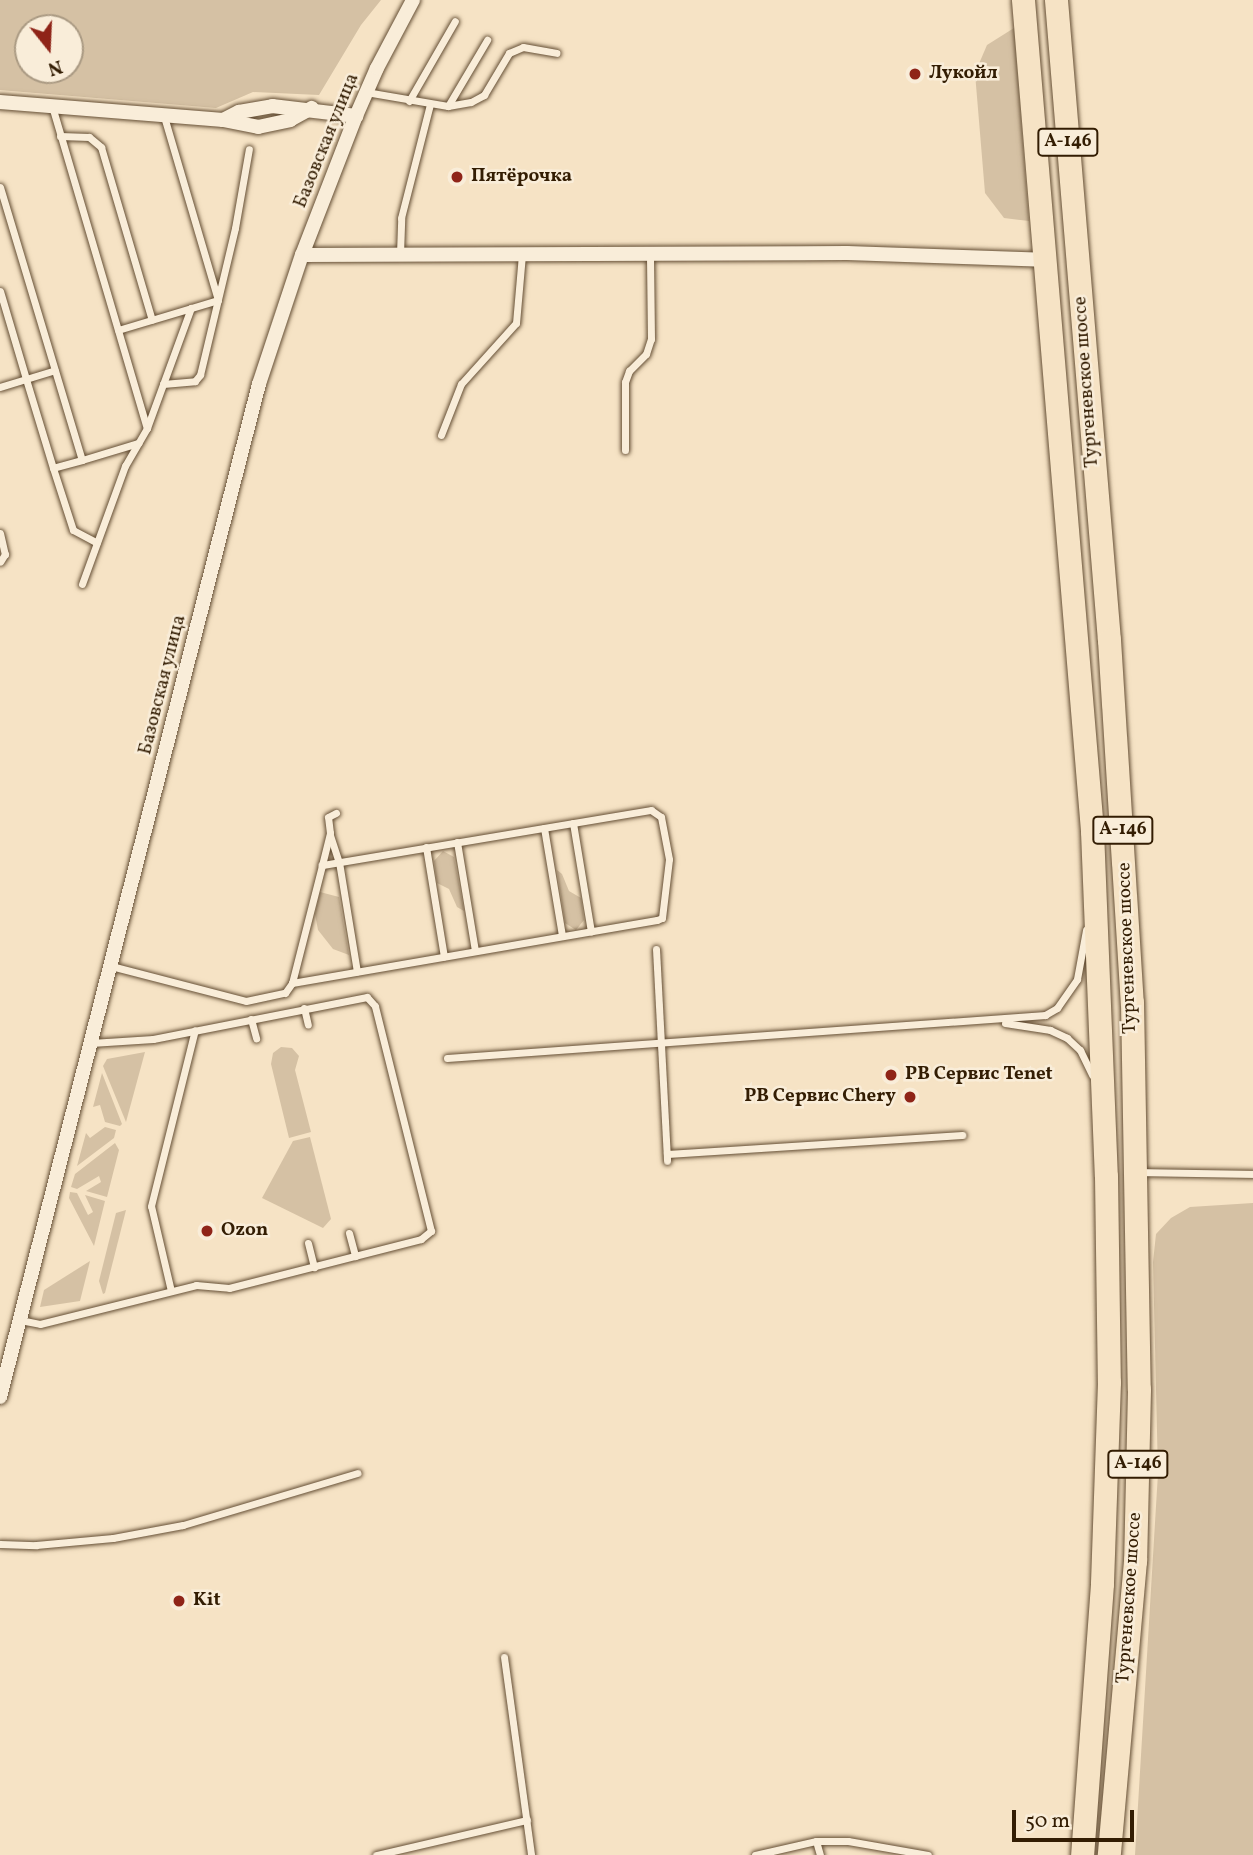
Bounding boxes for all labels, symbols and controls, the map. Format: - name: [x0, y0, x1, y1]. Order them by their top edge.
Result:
- north arrow: [14, 14, 84, 84]
- text: N: [44, 53, 65, 82]
- place label: Лукойл: [929, 63, 998, 85]
- marker: Лукойл: [907, 66, 923, 82]
- street label: Базовская улица: [289, 70, 365, 212]
- road number: А-146: [1036, 127, 1100, 156]
- place label: Пятёрочка: [471, 166, 572, 188]
- marker: Пятёрочка: [449, 169, 465, 185]
- street label: Тургеневское шоссе: [1070, 296, 1104, 468]
- street label: Базовская улица: [135, 612, 191, 758]
- road number: А-146: [1092, 816, 1154, 844]
- street label: Тургеневское шоссе: [1114, 862, 1142, 1034]
- place label: PB Сервис Tenet: [905, 1064, 1053, 1086]
- marker: PB Сервис Tenet: [883, 1067, 899, 1083]
- place label: PB Сервис Chery: [744, 1086, 896, 1108]
- marker: PB Сервис Chery: [902, 1089, 918, 1105]
- place label: Ozon: [221, 1220, 268, 1242]
- marker: Ozon: [199, 1223, 215, 1239]
- road number: А-146: [1106, 1450, 1170, 1478]
- street label: Тургеневское шоссе: [1113, 1512, 1147, 1684]
- place label: Kit: [193, 1590, 221, 1612]
- marker: Kit: [171, 1593, 187, 1609]
- scale bar: [1015, 1796, 1138, 1840]
- text: 50 m: [1025, 1807, 1070, 1836]

